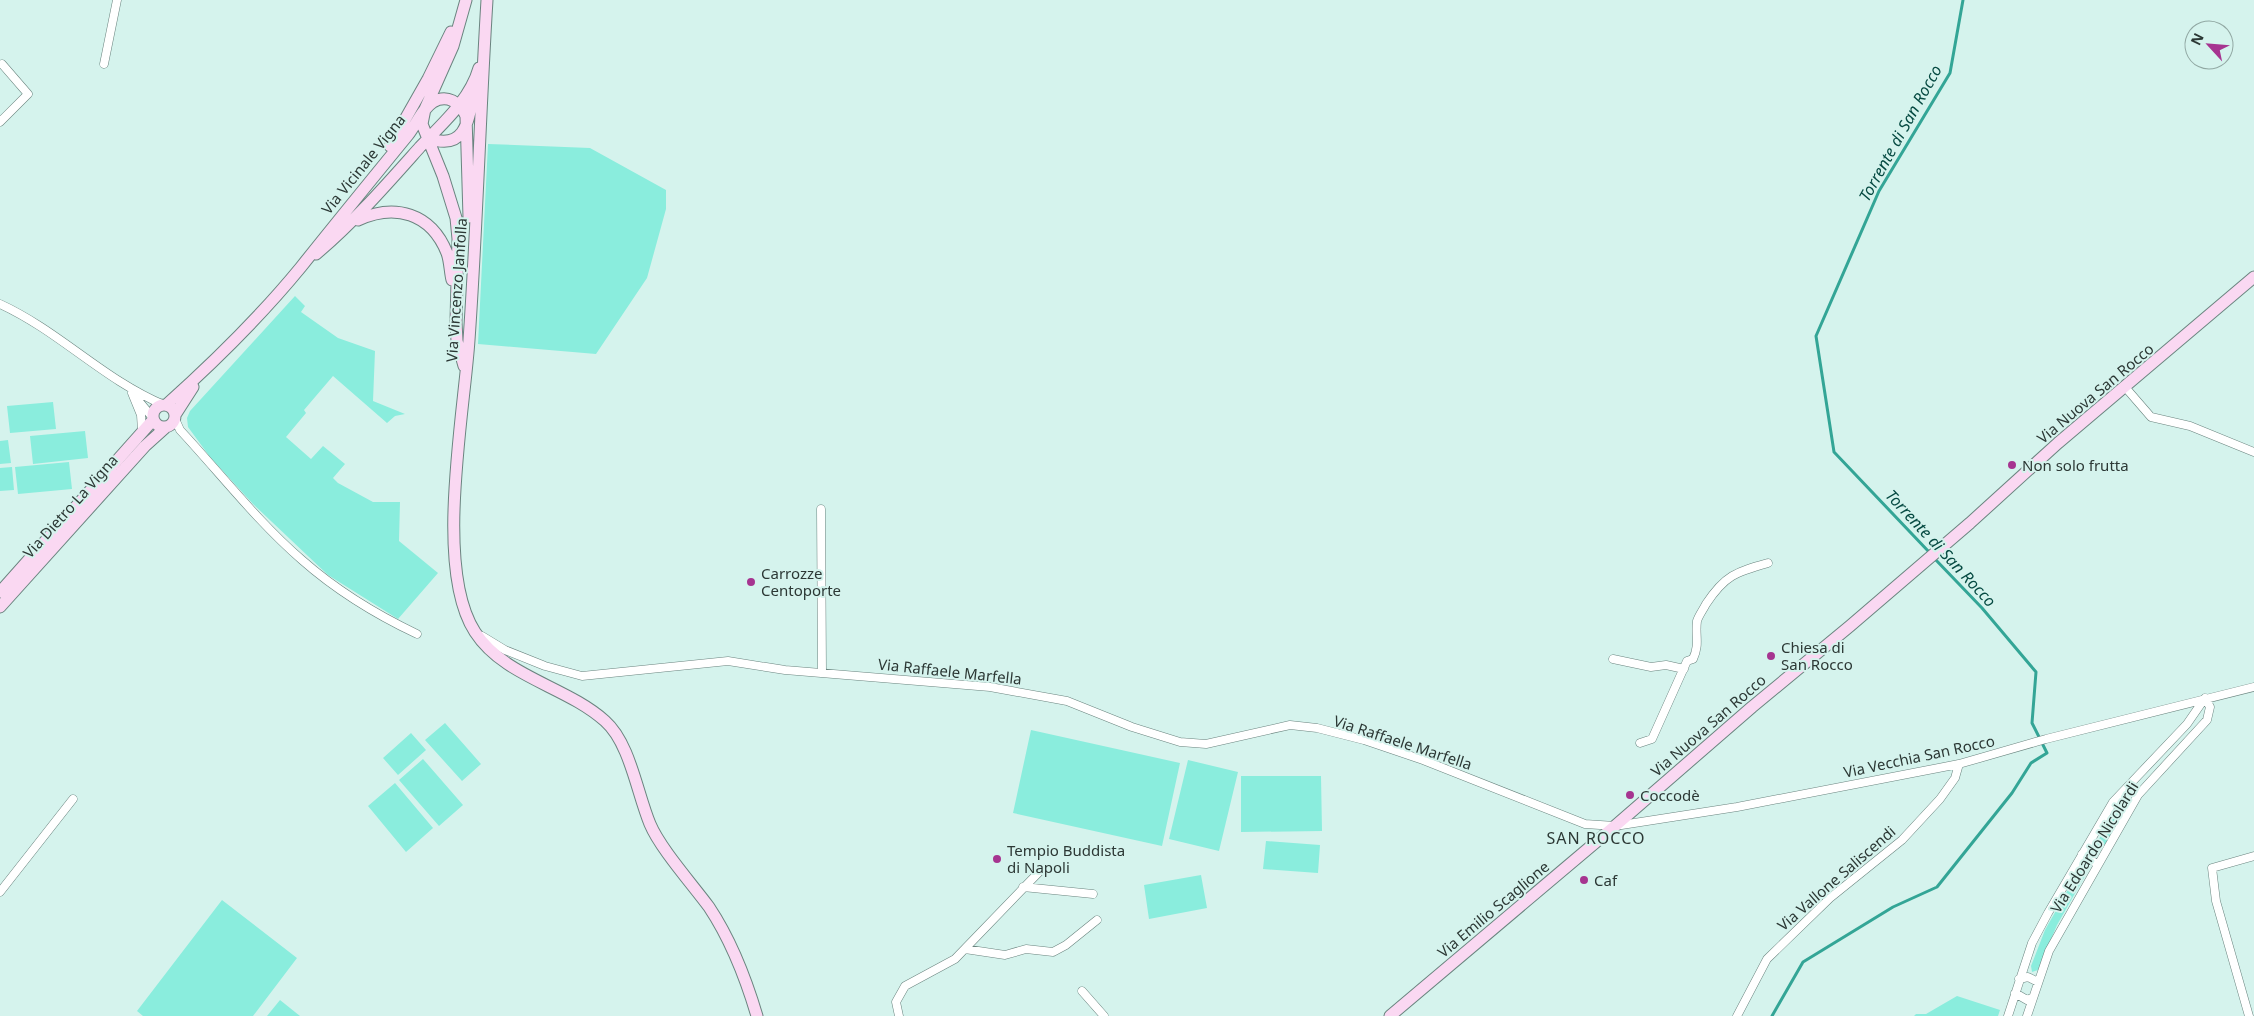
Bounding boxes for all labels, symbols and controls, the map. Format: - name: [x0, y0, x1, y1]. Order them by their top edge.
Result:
- north arrow: [2184, 20, 2234, 70]
- text: N: [2186, 30, 2208, 48]
- water label: Torrente di San Rocco: [1853, 61, 1947, 205]
- street label: Via Vicinale Vigna: [317, 110, 409, 218]
- street label: Via Vincenzo Janfolla: [441, 217, 471, 363]
- street label: Via Nuova San Rocco: [2033, 338, 2157, 448]
- street label: Via Dietro La Vigna: [18, 450, 122, 562]
- place label: Non solo frutta: [2022, 455, 2129, 475]
- marker: Non solo frutta: [2006, 459, 2018, 471]
- water label: Torrente di San Rocco: [1881, 485, 2001, 611]
- place label: Carrozze Centoporte: [761, 563, 841, 600]
- marker: Carrozze Centoporte: [745, 576, 757, 588]
- place label: Chiesa di San Rocco: [1781, 637, 1853, 674]
- marker: Chiesa di San Rocco: [1765, 650, 1777, 662]
- street label: Via Raffaele Marfella: [877, 654, 1023, 688]
- street label: Via Nuova San Rocco: [1646, 669, 1770, 781]
- street label: Via Raffaele Marfella: [1331, 710, 1475, 774]
- street label: Via Vecchia San Rocco: [1842, 730, 1996, 782]
- street label: Via Edoardo Nicolardi: [2045, 778, 2143, 916]
- place label: Coccodè: [1640, 785, 1700, 805]
- marker: Coccodè: [1624, 789, 1636, 801]
- street label: Via Vallone Saliscendi: [1773, 821, 1899, 935]
- district label: SAN ROCCO: [1547, 827, 1645, 849]
- place label: Tempio Buddista di Napoli: [1007, 840, 1125, 877]
- marker: Tempio Buddista di Napoli: [991, 853, 1003, 865]
- street label: Via Emilio Scaglione: [1433, 856, 1553, 962]
- place label: Caf: [1594, 870, 1618, 890]
- marker: Caf: [1578, 874, 1590, 886]

